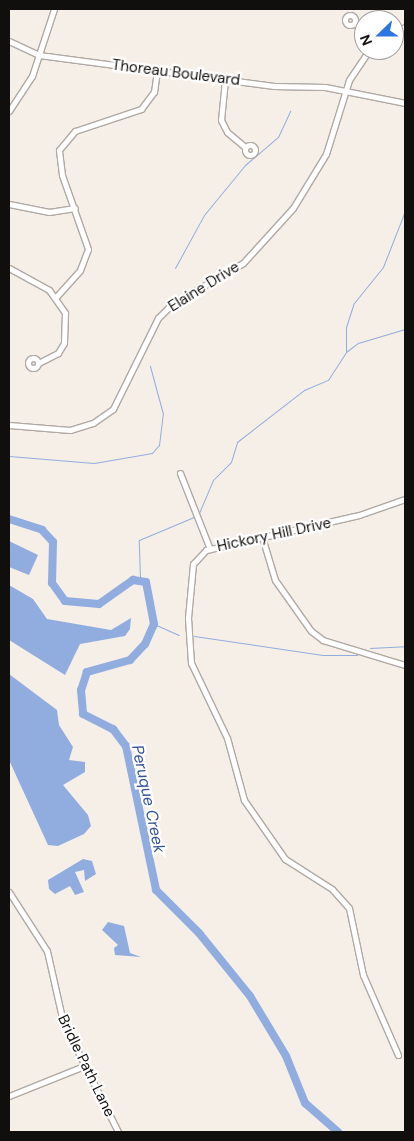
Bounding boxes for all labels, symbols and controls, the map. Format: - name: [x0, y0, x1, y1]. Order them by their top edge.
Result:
- north arrow: [354, 10, 404, 60]
- text: N: [356, 32, 376, 48]
- street label: Thoreau Boulevard: [111, 56, 241, 90]
- street label: Elaine Drive: [165, 258, 243, 316]
- street label: Hickory Hill Drive: [215, 514, 333, 556]
- water label: Peruque Creek: [127, 743, 169, 855]
- street label: Bridle Path Lane: [53, 1012, 119, 1120]

